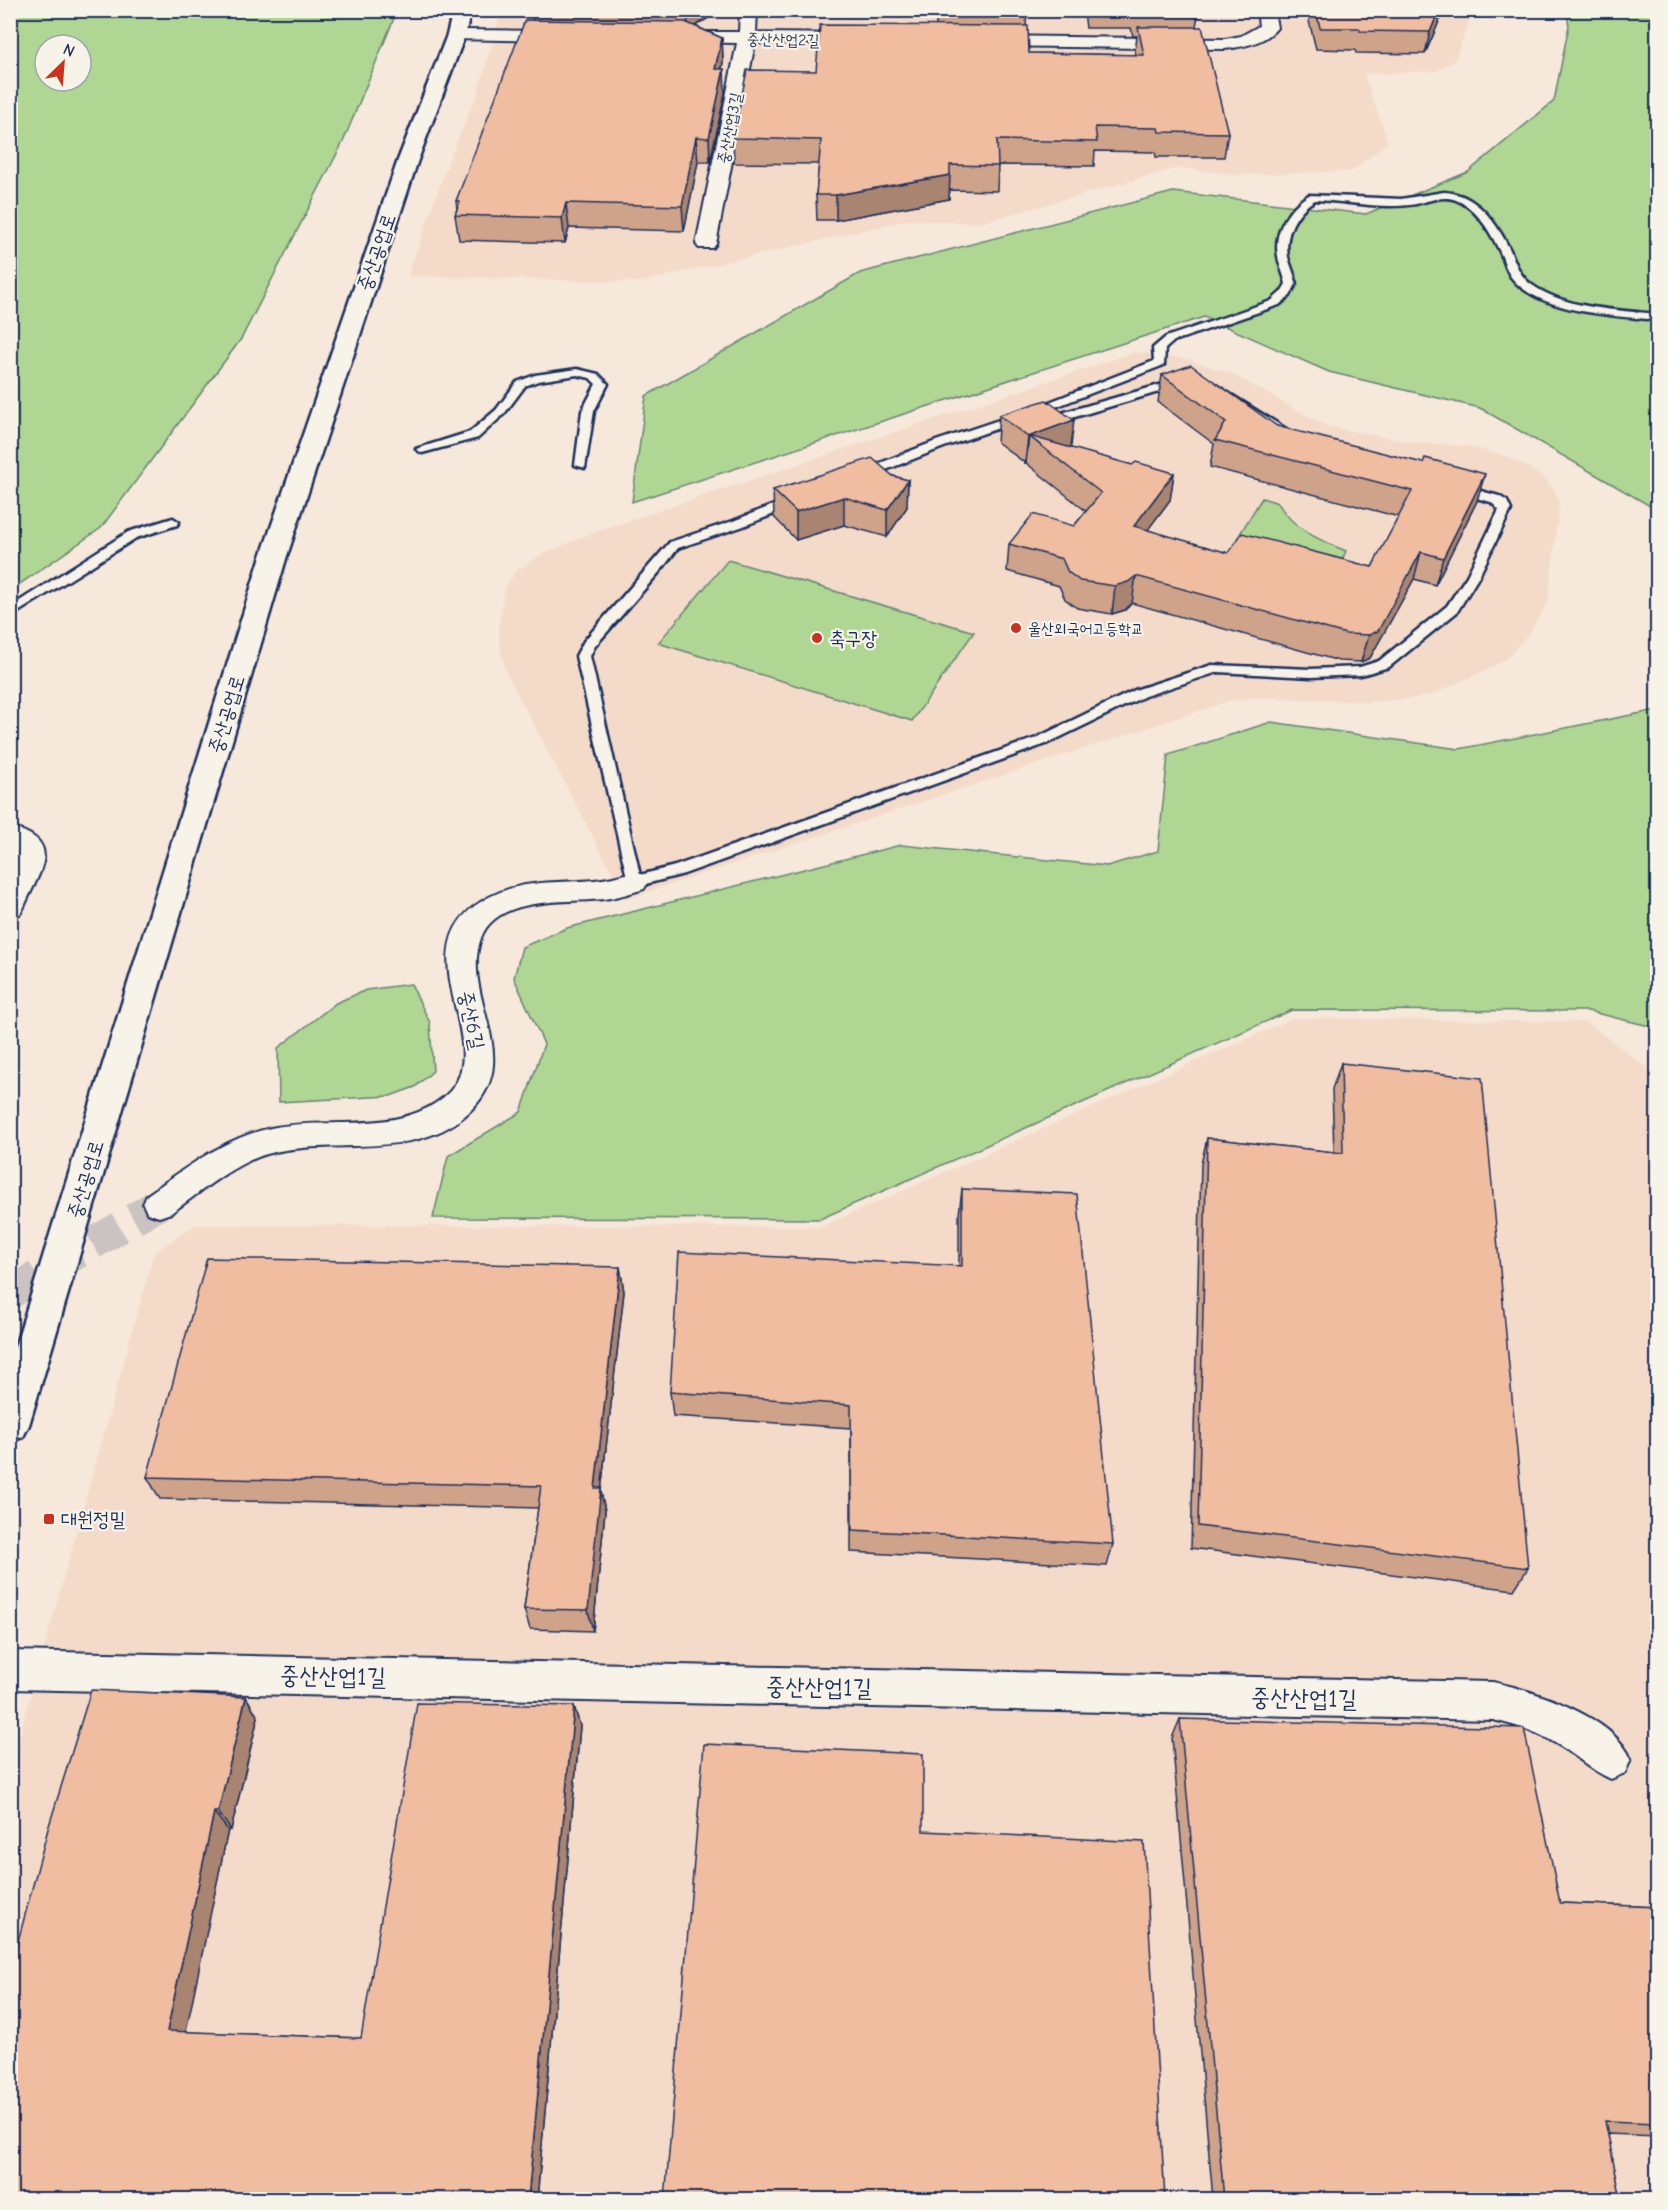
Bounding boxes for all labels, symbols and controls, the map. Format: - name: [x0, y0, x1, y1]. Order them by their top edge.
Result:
- street label: 중산산업2길: [746, 30, 820, 50]
- north arrow: [33, 33, 93, 93]
- text: N: [60, 40, 77, 61]
- street label: 중산산업3길: [714, 91, 746, 165]
- street label: 중산공업로: [353, 210, 400, 294]
- place label: 울산외국어고등학교: [1028, 620, 1144, 638]
- marker: 울산외국어고등학교: [1009, 621, 1023, 635]
- place label: 축구장: [829, 627, 877, 650]
- marker: 축구장: [810, 631, 824, 645]
- street label: 중산공업로: [204, 672, 249, 756]
- street label: 중산6길: [454, 989, 489, 1051]
- street label: 중산공업로: [63, 1137, 108, 1221]
- place label: 대원정밀: [61, 1508, 125, 1531]
- marker: 대원정밀: [42, 1512, 56, 1526]
- street label: 중산산업1길: [280, 1661, 386, 1691]
- street label: 중산산업1길: [766, 1672, 872, 1702]
- street label: 중산산업1길: [1251, 1683, 1357, 1713]

